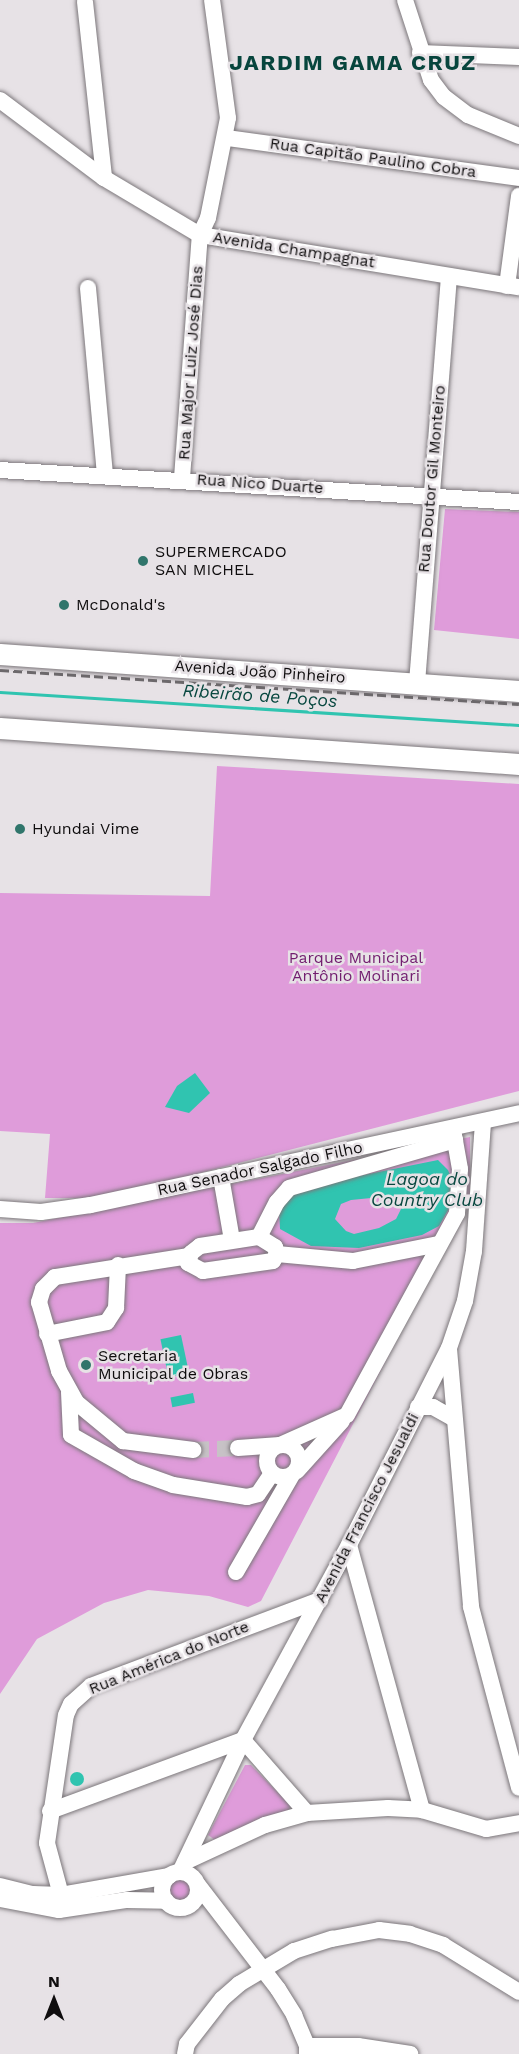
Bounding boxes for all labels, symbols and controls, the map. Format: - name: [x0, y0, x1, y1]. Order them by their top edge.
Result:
- district label: JARDIM GAMA CRUZ: [229, 50, 477, 76]
- street label: Rua Capitão Paulino Cobra: [268, 134, 478, 182]
- street label: Avenida Champagnat: [211, 228, 377, 272]
- street label: Rua Major Luiz José Dias: [175, 265, 207, 461]
- street label: Rua Doutor Gil Monteiro: [414, 384, 450, 574]
- street label: Rua Nico Duarte: [196, 470, 324, 498]
- place label: SUPERMERCADO SAN MICHEL: [155, 542, 287, 580]
- marker: SUPERMERCADO SAN MICHEL: [136, 554, 150, 568]
- place label: McDonald's: [76, 595, 165, 615]
- marker: McDonald's: [57, 598, 71, 612]
- street label: Avenida João Pinheiro: [173, 656, 347, 688]
- water label: Ribeirão de Poços: [182, 680, 338, 712]
- place label: Hyundai Vime: [32, 819, 140, 839]
- marker: Hyundai Vime: [13, 822, 27, 836]
- park label: Parque Municipal Antônio Molinari: [289, 948, 423, 986]
- street label: Rua Senador Salgado Filho: [155, 1138, 365, 1200]
- water label: Lagoa do Country Club: [371, 1169, 483, 1212]
- place label: Secretaria Municipal de Obras: [98, 1346, 249, 1384]
- marker: Secretaria Municipal de Obras: [79, 1358, 93, 1372]
- street label: Avenida Francisco Jesualdi: [311, 1410, 423, 1606]
- street label: Rua América do Norte: [85, 1617, 253, 1699]
- north arrow: [24, 1970, 84, 2030]
- text: N: [48, 1972, 60, 1991]

